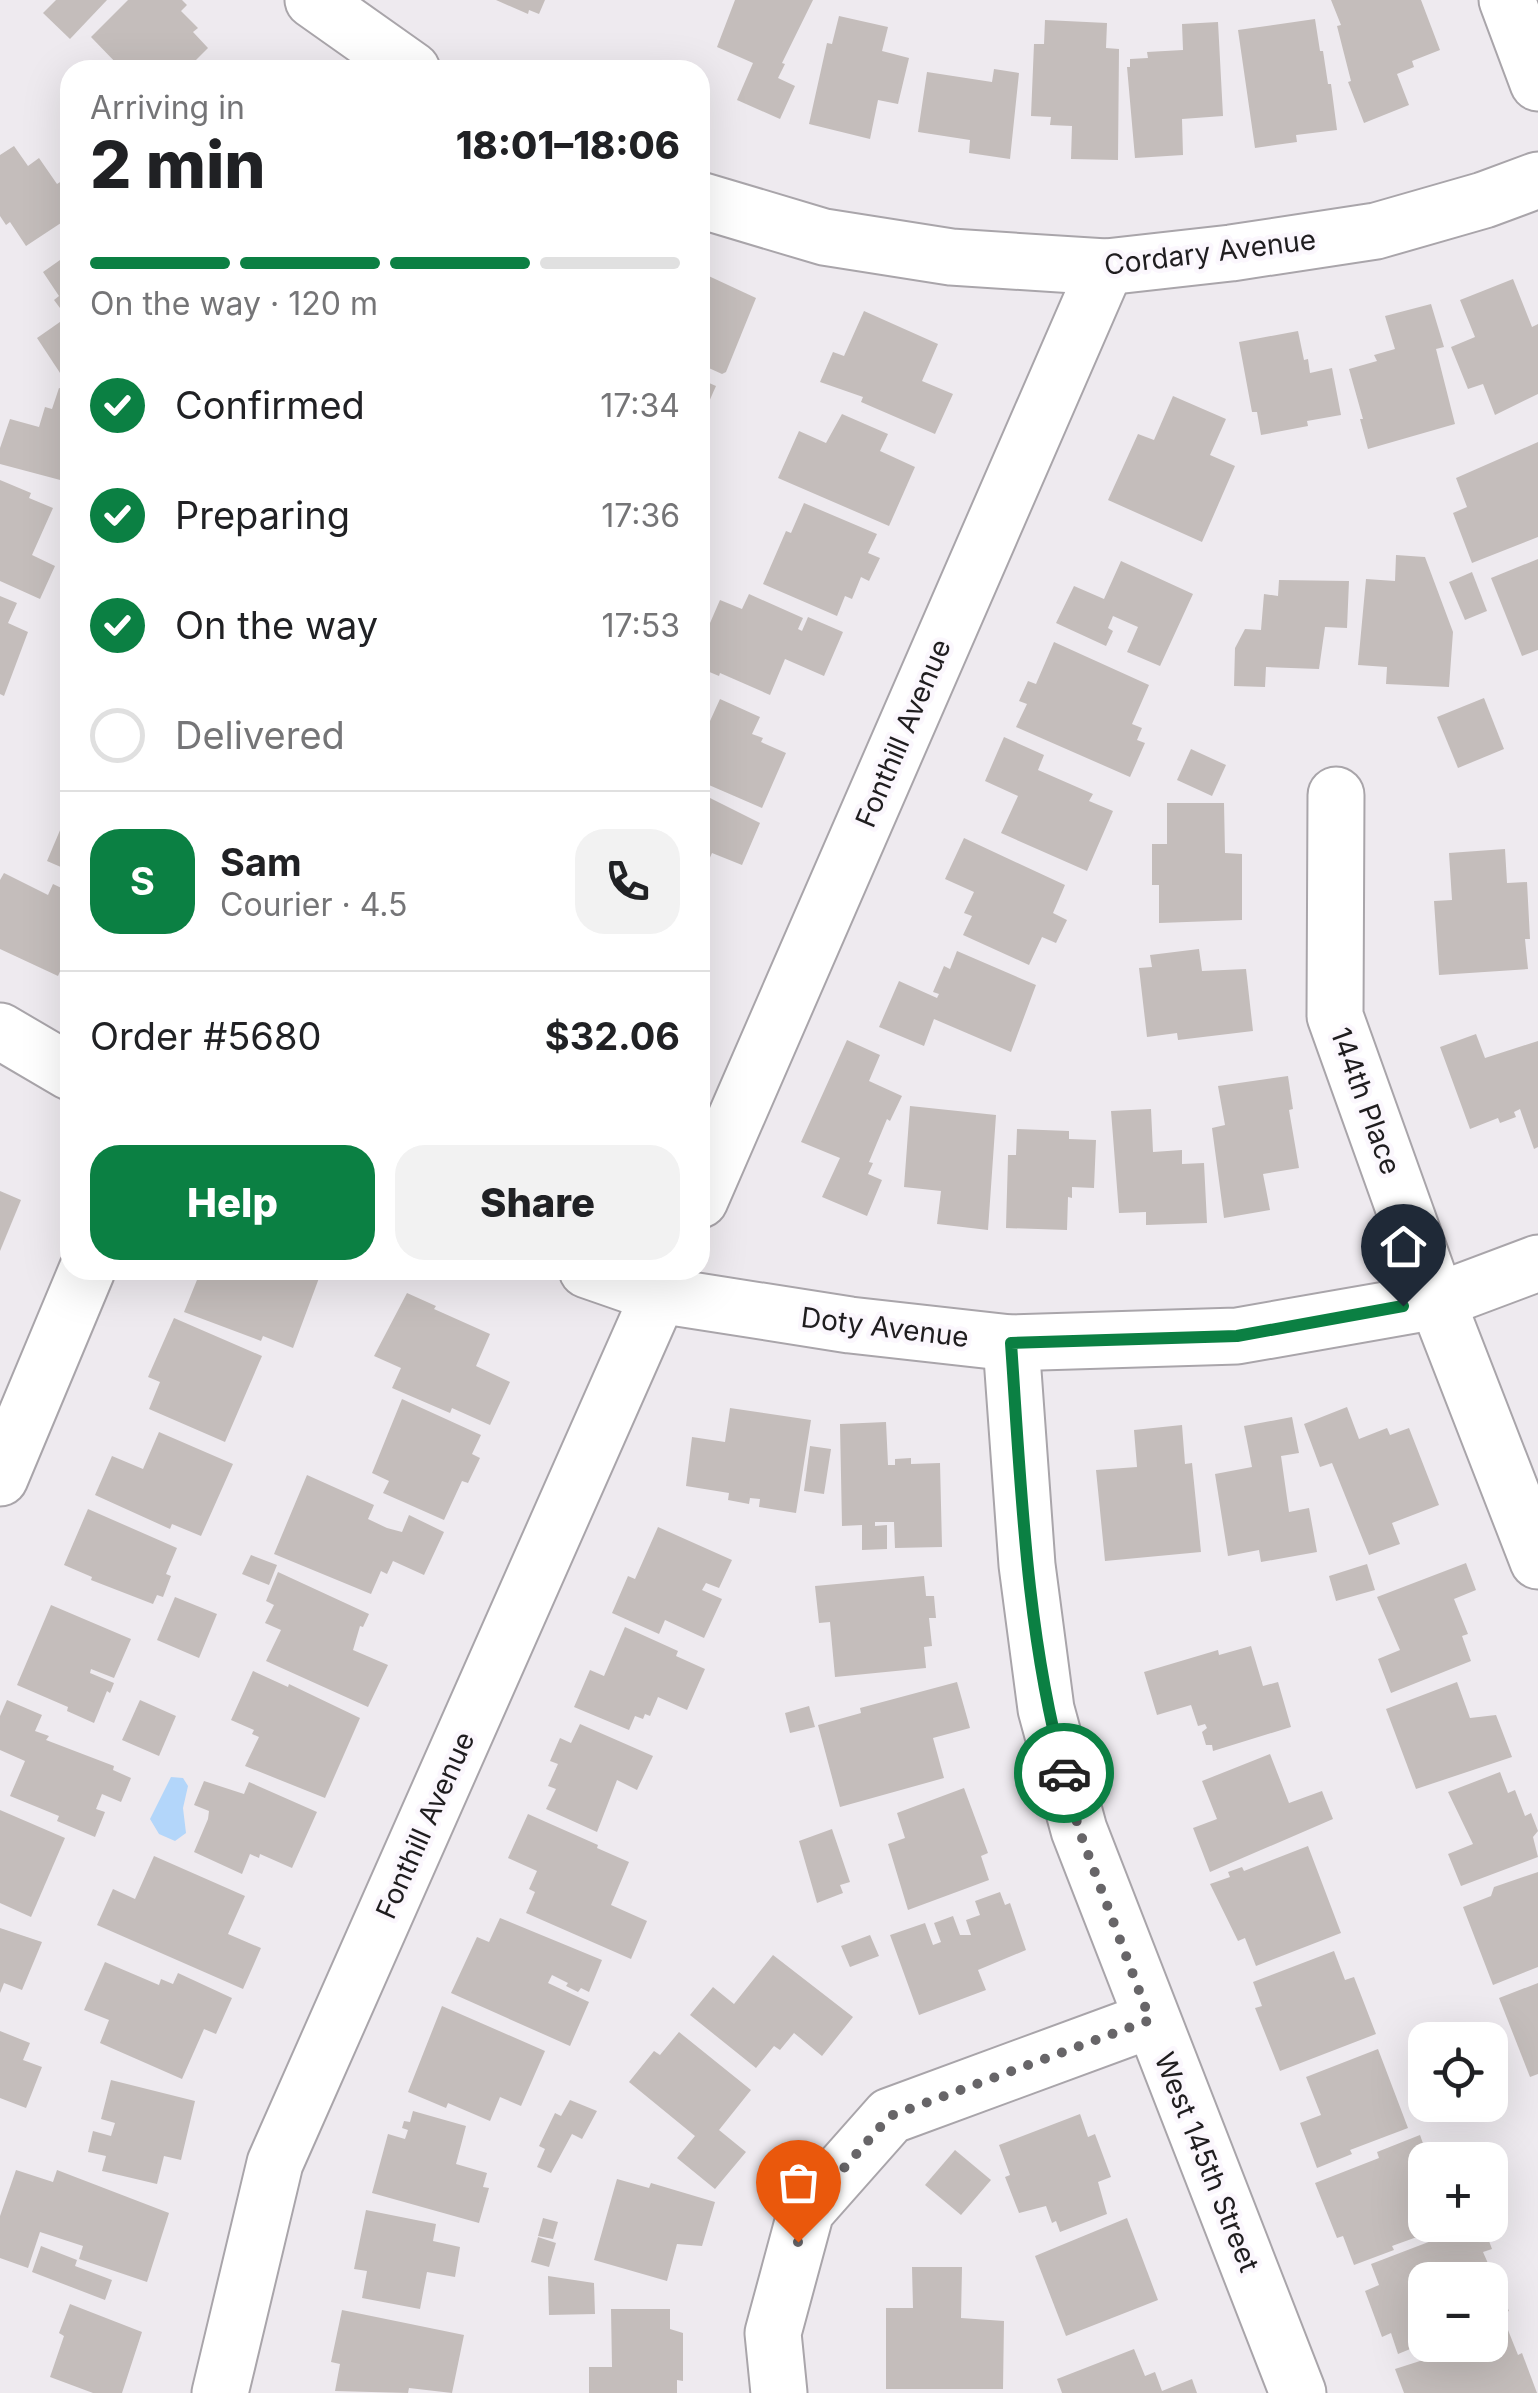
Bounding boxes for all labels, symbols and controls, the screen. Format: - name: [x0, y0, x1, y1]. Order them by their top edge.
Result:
- text: Arriving in: [90, 88, 245, 127]
- text: 18:01–18:06: [456, 122, 680, 168]
- text: 2 min: [90, 125, 266, 204]
- street label: Cordary Avenue: [1102, 222, 1318, 282]
- text: On the way · 120 m: [90, 284, 378, 323]
- icon: check: [90, 378, 145, 433]
- text: Confirmed: [175, 382, 365, 428]
- text: 17:34: [600, 386, 680, 425]
- icon: check: [90, 488, 145, 543]
- text: Preparing: [175, 492, 350, 538]
- text: 17:36: [601, 496, 680, 535]
- icon: check: [90, 598, 145, 653]
- text: On the way: [175, 602, 378, 648]
- text: 17:53: [602, 606, 680, 645]
- street label: Fonthill Avenue: [848, 634, 958, 832]
- text: Delivered: [175, 712, 345, 758]
- button: phone: [575, 829, 680, 934]
- text: Sam: [220, 839, 302, 885]
- text: S: [130, 858, 155, 904]
- text: Courier · 4.5: [220, 885, 408, 924]
- text: Order #5680: [90, 1013, 321, 1059]
- text: $32.06: [545, 1013, 680, 1059]
- street label: 144th Place: [1324, 1023, 1408, 1179]
- button: Help: [90, 1145, 375, 1260]
- button: Share: [395, 1145, 680, 1260]
- pin: [1361, 1204, 1446, 1307]
- icon: home: [1376, 1219, 1431, 1274]
- street label: Doty Avenue: [799, 1300, 971, 1354]
- courier: [1014, 1723, 1114, 1823]
- street label: Fonthill Avenue: [369, 1726, 481, 1924]
- icon: car: [1037, 1746, 1092, 1801]
- map controls: [1408, 2022, 1508, 2362]
- button: locate: [1408, 2022, 1508, 2122]
- street label: West 145th Street: [1148, 2047, 1266, 2277]
- pin: [756, 2140, 841, 2243]
- button: +: [1408, 2142, 1508, 2242]
- icon: bag: [771, 2155, 826, 2210]
- button: −: [1408, 2262, 1508, 2362]

